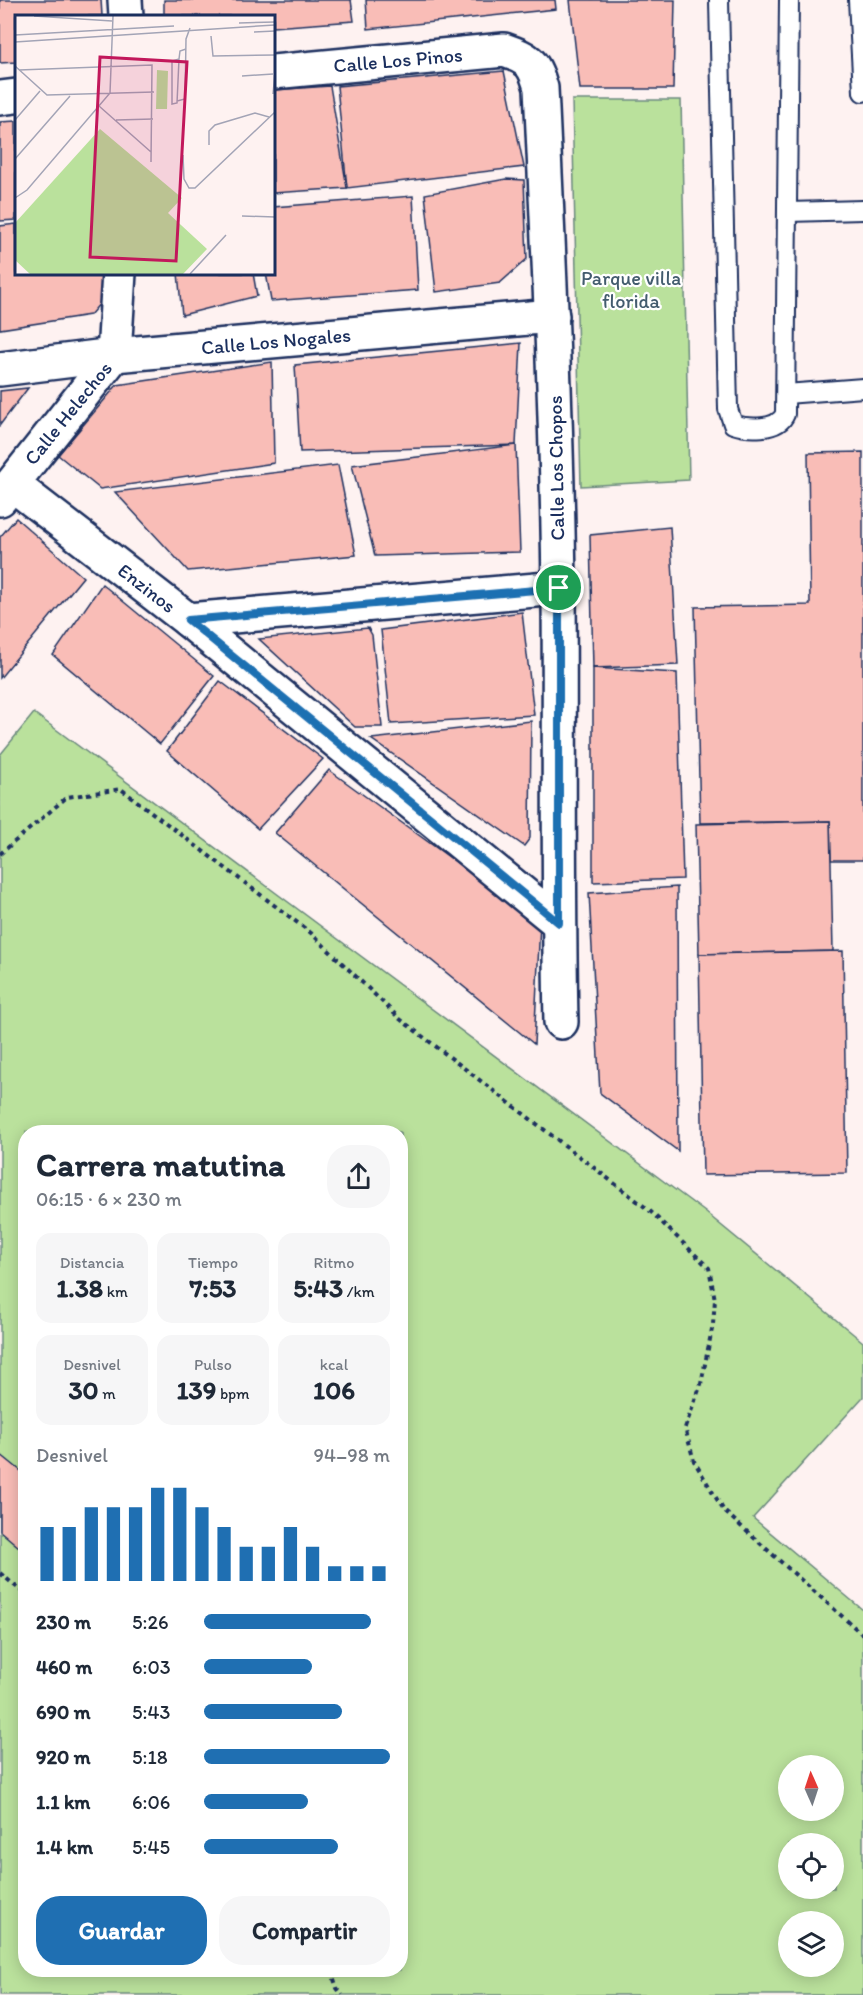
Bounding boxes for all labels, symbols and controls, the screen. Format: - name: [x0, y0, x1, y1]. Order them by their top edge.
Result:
- inset map: [15, 15, 274, 274]
- street label: Calle Los Pinos: [332, 42, 464, 78]
- park label: Parque villa florida: [581, 266, 681, 313]
- street label: Calle Los Nogales: [200, 322, 352, 360]
- street label: Calle Helechos: [19, 356, 117, 470]
- street label: Calle Los Chopos: [543, 395, 569, 541]
- street label: Enzinos: [113, 558, 181, 618]
- pin: [533, 562, 584, 613]
- icon: arrive: [542, 571, 575, 604]
- text: Carrera matutina: [36, 1145, 285, 1184]
- button: share: [327, 1145, 390, 1208]
- text: 06:15 · 6 × 230 m: [36, 1187, 182, 1211]
- text: Distancia: [60, 1253, 124, 1272]
- text: Tiempo: [188, 1253, 238, 1272]
- text: Ritmo: [314, 1253, 354, 1272]
- text: 1.38: [56, 1272, 103, 1304]
- text: 7:53: [189, 1272, 237, 1304]
- text: 5:43: [293, 1272, 343, 1304]
- text: km: [103, 1282, 128, 1301]
- text: /km: [343, 1282, 375, 1301]
- text: Desnivel: [63, 1355, 121, 1374]
- text: Pulso: [194, 1355, 232, 1374]
- text: kcal: [320, 1355, 348, 1374]
- text: 30: [68, 1374, 99, 1406]
- text: 139: [176, 1374, 216, 1406]
- text: 106: [313, 1374, 355, 1406]
- text: m: [99, 1384, 116, 1403]
- text: bpm: [216, 1384, 250, 1403]
- text: Desnivel: [36, 1443, 108, 1467]
- text: 94–98 m: [314, 1443, 390, 1467]
- text: 230 m: [36, 1610, 91, 1634]
- text: 5:26: [132, 1610, 169, 1634]
- text: 460 m: [36, 1655, 92, 1679]
- text: 6:03: [132, 1655, 171, 1679]
- text: 690 m: [36, 1700, 91, 1724]
- text: 5:43: [132, 1700, 170, 1724]
- text: 920 m: [36, 1745, 91, 1769]
- text: 5:18: [132, 1745, 168, 1769]
- north arrow: [778, 1755, 844, 1821]
- map controls: [778, 1755, 844, 1977]
- text: 1.1 km: [36, 1790, 90, 1814]
- text: 6:06: [132, 1790, 170, 1814]
- button: locate: [778, 1833, 844, 1899]
- text: 1.4 km: [36, 1835, 93, 1859]
- text: 5:45: [132, 1835, 170, 1859]
- button: Guardar: [36, 1896, 207, 1965]
- button: Compartir: [219, 1896, 390, 1965]
- button: layers: [778, 1911, 844, 1977]

